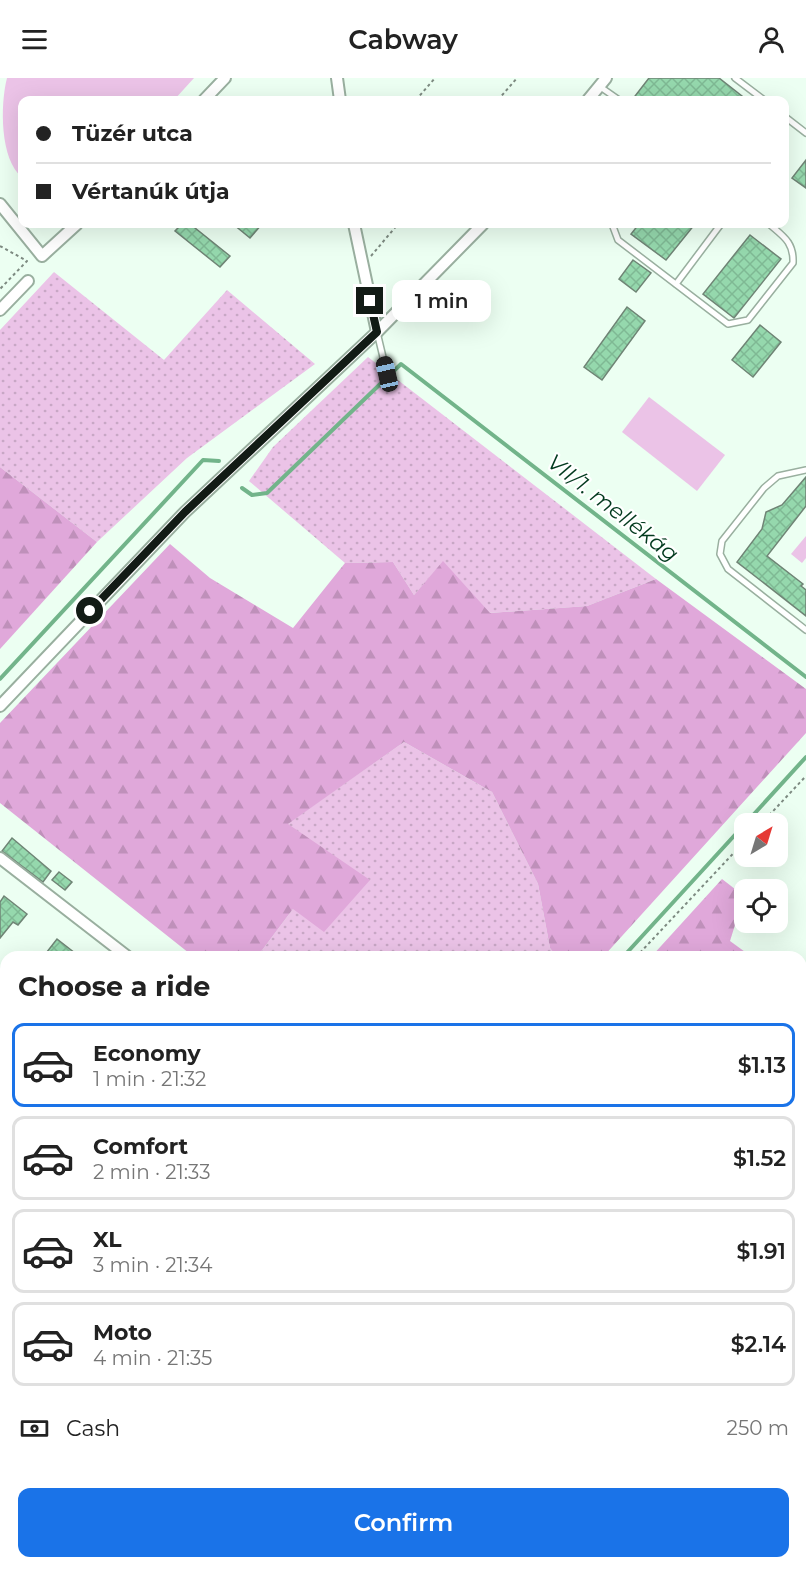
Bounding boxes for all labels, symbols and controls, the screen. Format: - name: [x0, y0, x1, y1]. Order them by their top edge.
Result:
- icon: menu: [18, 23, 51, 56]
- text: Cabway: [348, 23, 458, 56]
- icon: person: [755, 23, 788, 56]
- text: Tüzér utca: [72, 120, 193, 147]
- text: Vértanúk útja: [72, 178, 230, 205]
- callout: 1 min: [391, 280, 490, 322]
- route end: [356, 287, 383, 314]
- text: 1 min: [415, 289, 468, 313]
- car: [374, 354, 400, 394]
- water label: VII/1. mellékág: [542, 448, 684, 568]
- route start: [76, 597, 103, 624]
- north arrow: [734, 813, 788, 867]
- map controls: [734, 813, 788, 933]
- button: locate: [734, 879, 788, 933]
- text: Choose a ride: [18, 970, 210, 1003]
- icon: car: [21, 1038, 75, 1092]
- text: Economy: [93, 1040, 201, 1067]
- text: $1.13: [738, 1052, 786, 1079]
- text: 1 min · 21:32: [93, 1067, 206, 1091]
- icon: car: [21, 1131, 75, 1185]
- text: Comfort: [93, 1133, 188, 1160]
- text: $1.52: [733, 1145, 786, 1172]
- text: 2 min · 21:33: [93, 1160, 211, 1184]
- icon: car: [21, 1224, 75, 1278]
- text: XL: [93, 1226, 122, 1253]
- text: $1.91: [736, 1238, 786, 1265]
- text: 3 min · 21:34: [93, 1253, 212, 1277]
- icon: car: [21, 1317, 75, 1371]
- text: Moto: [93, 1319, 152, 1346]
- text: $2.14: [731, 1331, 786, 1358]
- text: 4 min · 21:35: [93, 1346, 212, 1370]
- icon: cash: [18, 1412, 51, 1445]
- text: Cash: [66, 1415, 120, 1442]
- text: 250 m: [727, 1416, 789, 1440]
- button: Confirm: [18, 1488, 789, 1557]

